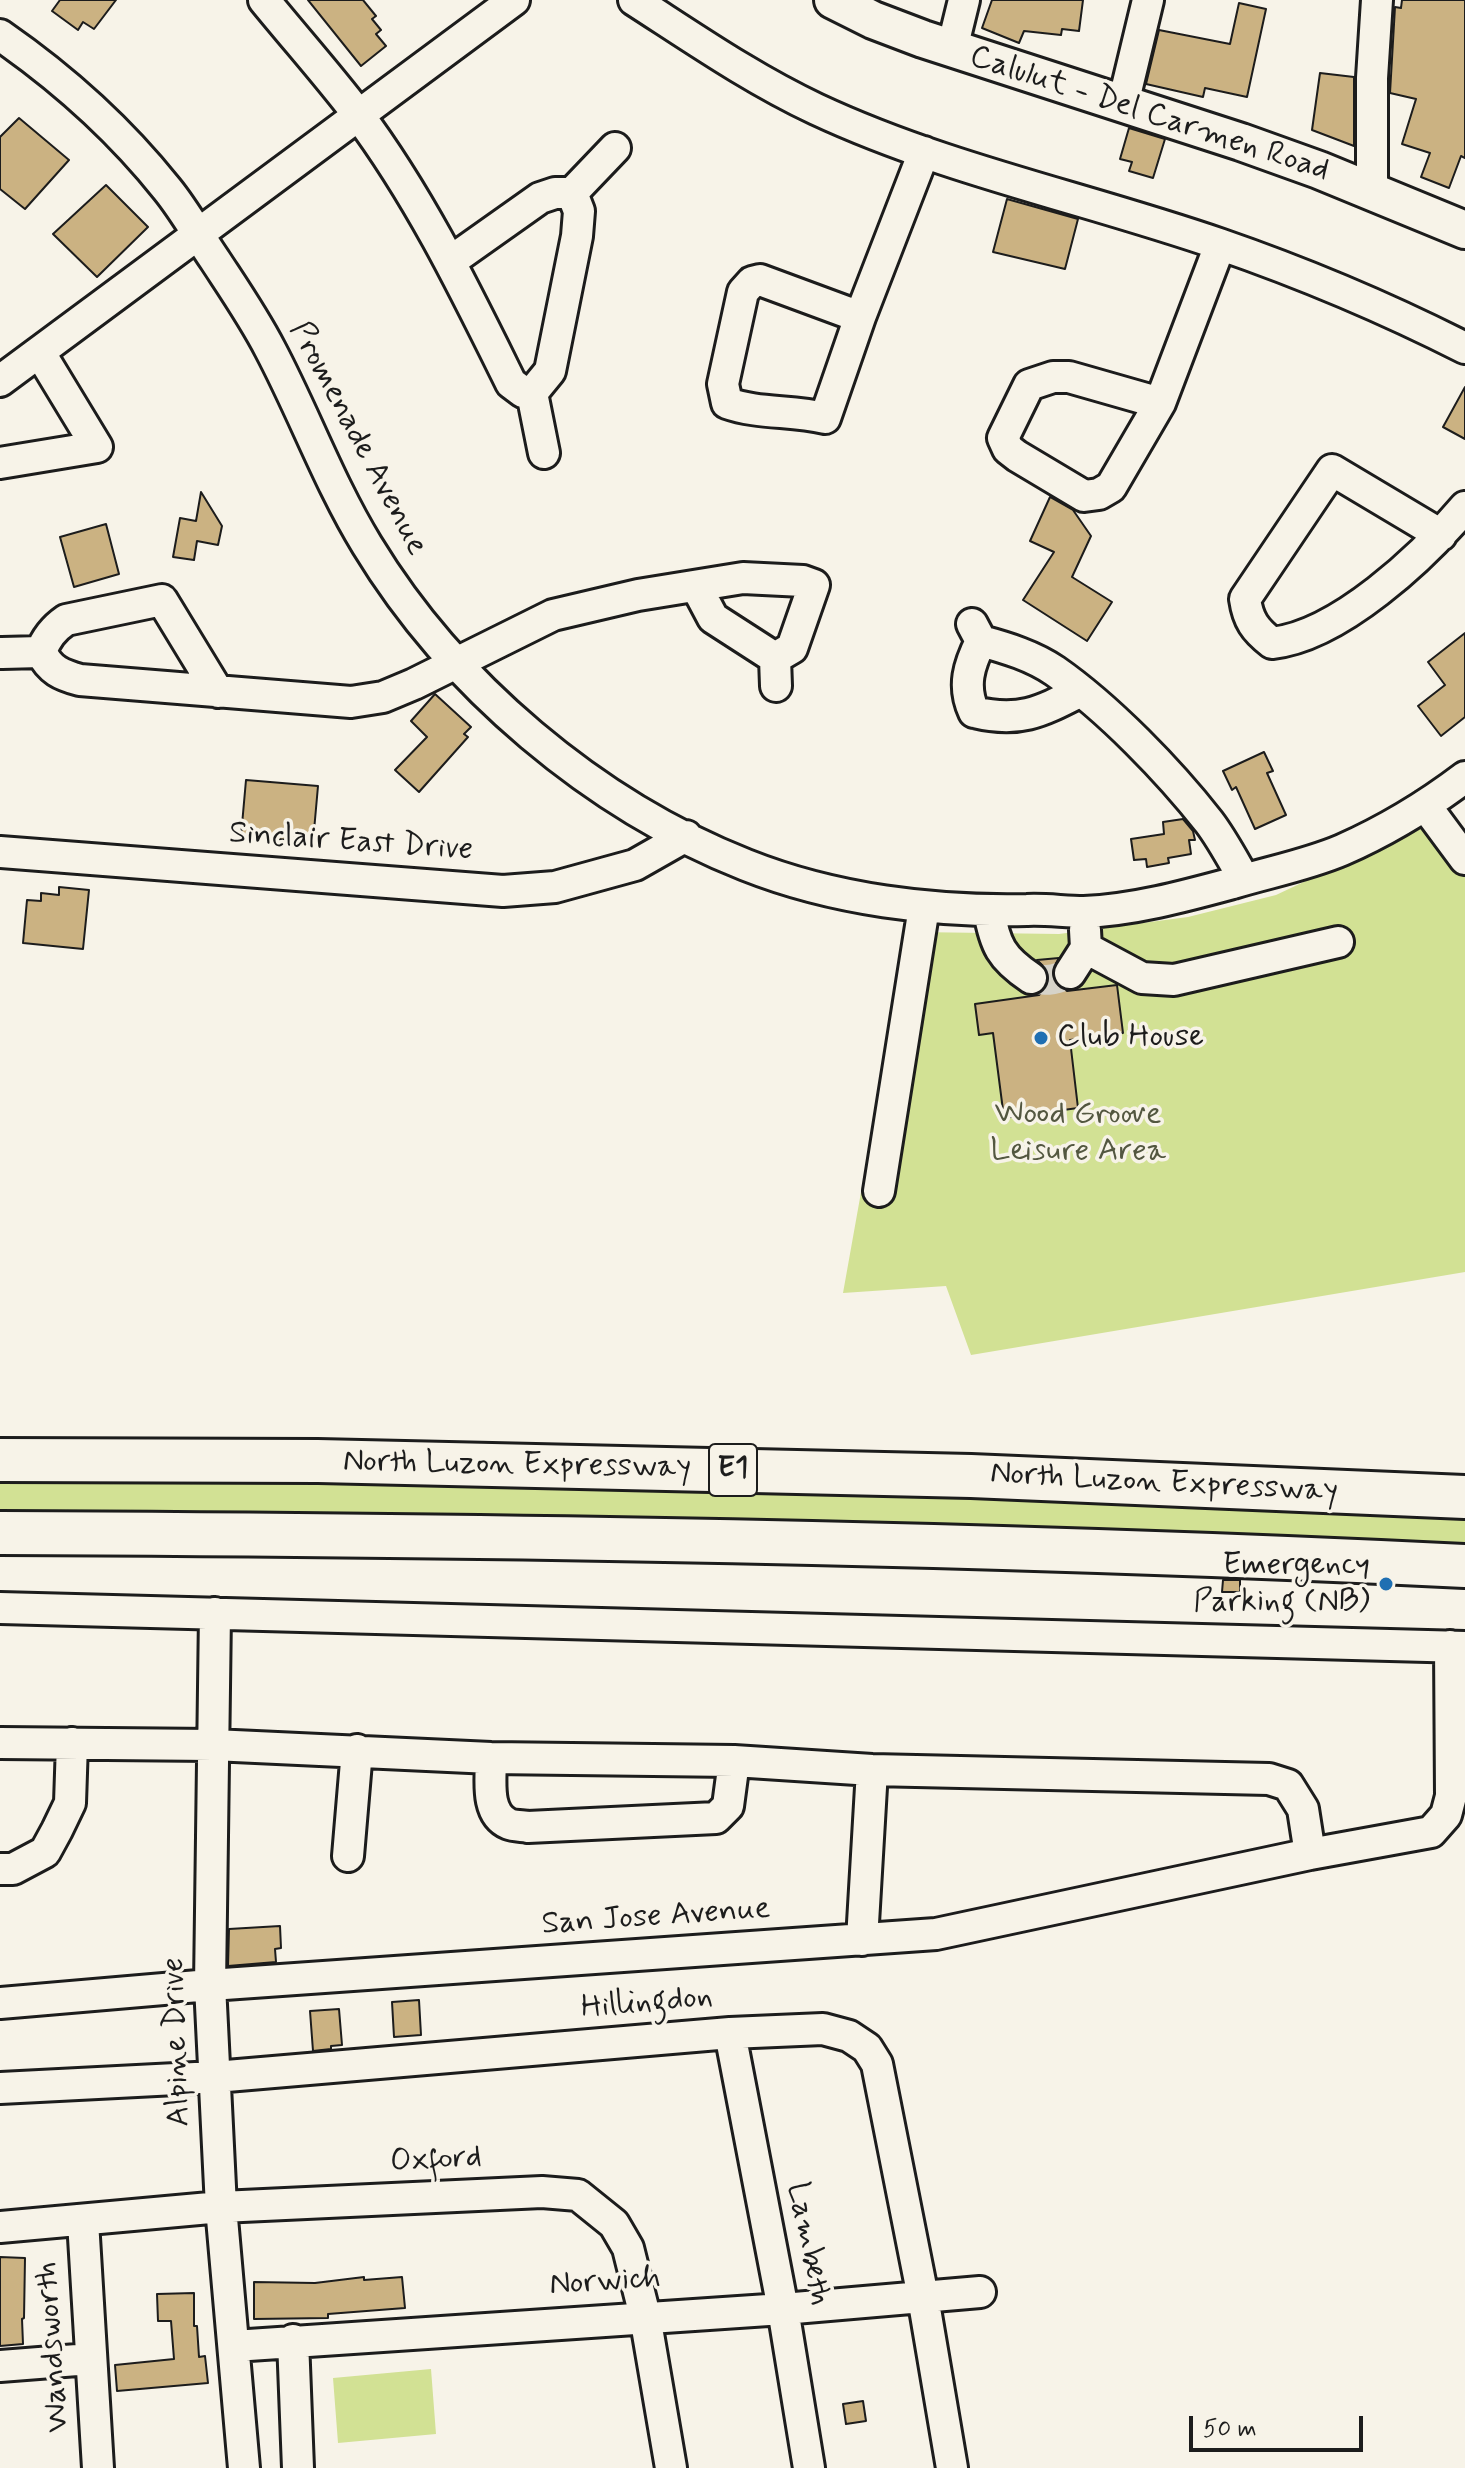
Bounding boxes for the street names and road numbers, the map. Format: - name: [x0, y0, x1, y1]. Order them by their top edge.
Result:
- street label: Calulut - Del Carmen Road: [965, 39, 1333, 191]
- street label: Promenade Avenue: [279, 316, 435, 562]
- street label: Sinclair East Drive: [228, 815, 474, 871]
- street label: North Luzon Expressway: [342, 1444, 692, 1488]
- road number: E1: [709, 1444, 757, 1496]
- street label: North Luzon Expressway: [989, 1456, 1339, 1512]
- street label: San Jose Avenue: [540, 1891, 772, 1945]
- street label: Alpine Drive: [156, 1957, 200, 2127]
- street label: Hillingdon: [579, 1979, 715, 2029]
- street label: Oxford: [389, 2139, 483, 2183]
- street label: Lambeth: [776, 2179, 838, 2309]
- street label: Norwich: [548, 2260, 662, 2306]
- street label: Wandsworth: [29, 2261, 79, 2433]

